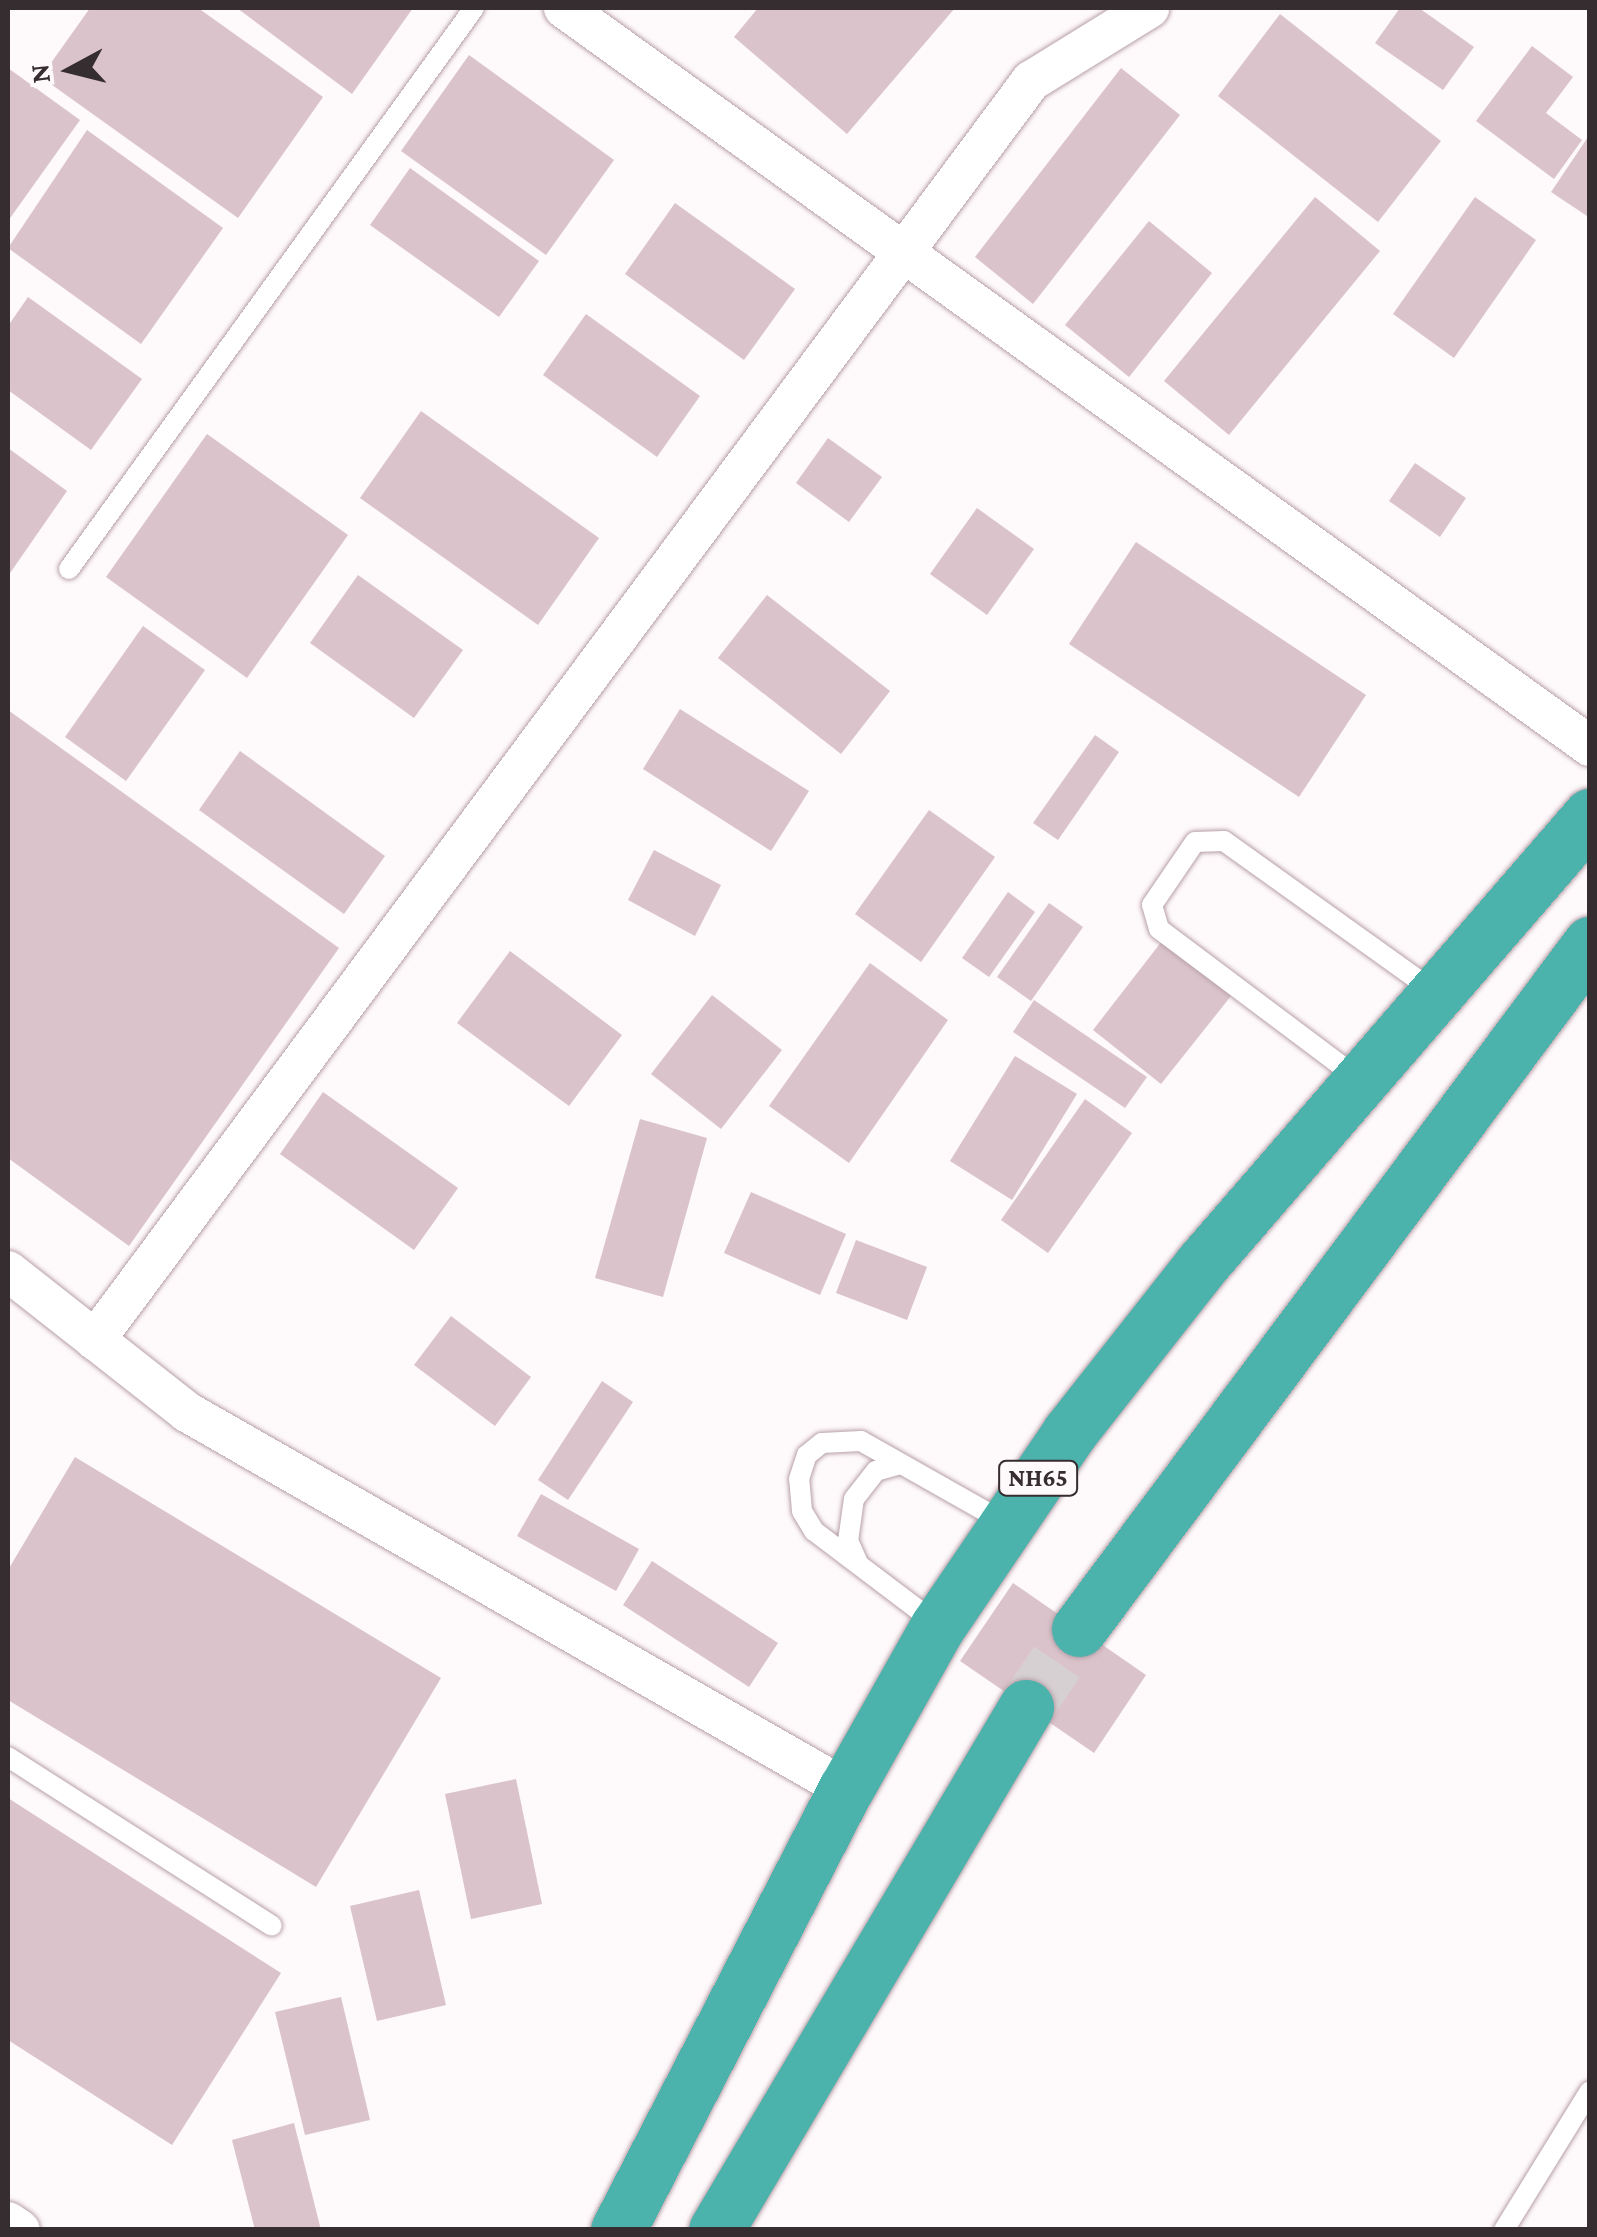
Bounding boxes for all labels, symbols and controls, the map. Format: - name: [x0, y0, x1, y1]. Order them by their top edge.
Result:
- north arrow: [20, 20, 120, 120]
- text: N: [23, 62, 56, 85]
- road number: NH65: [998, 1458, 1078, 1498]

